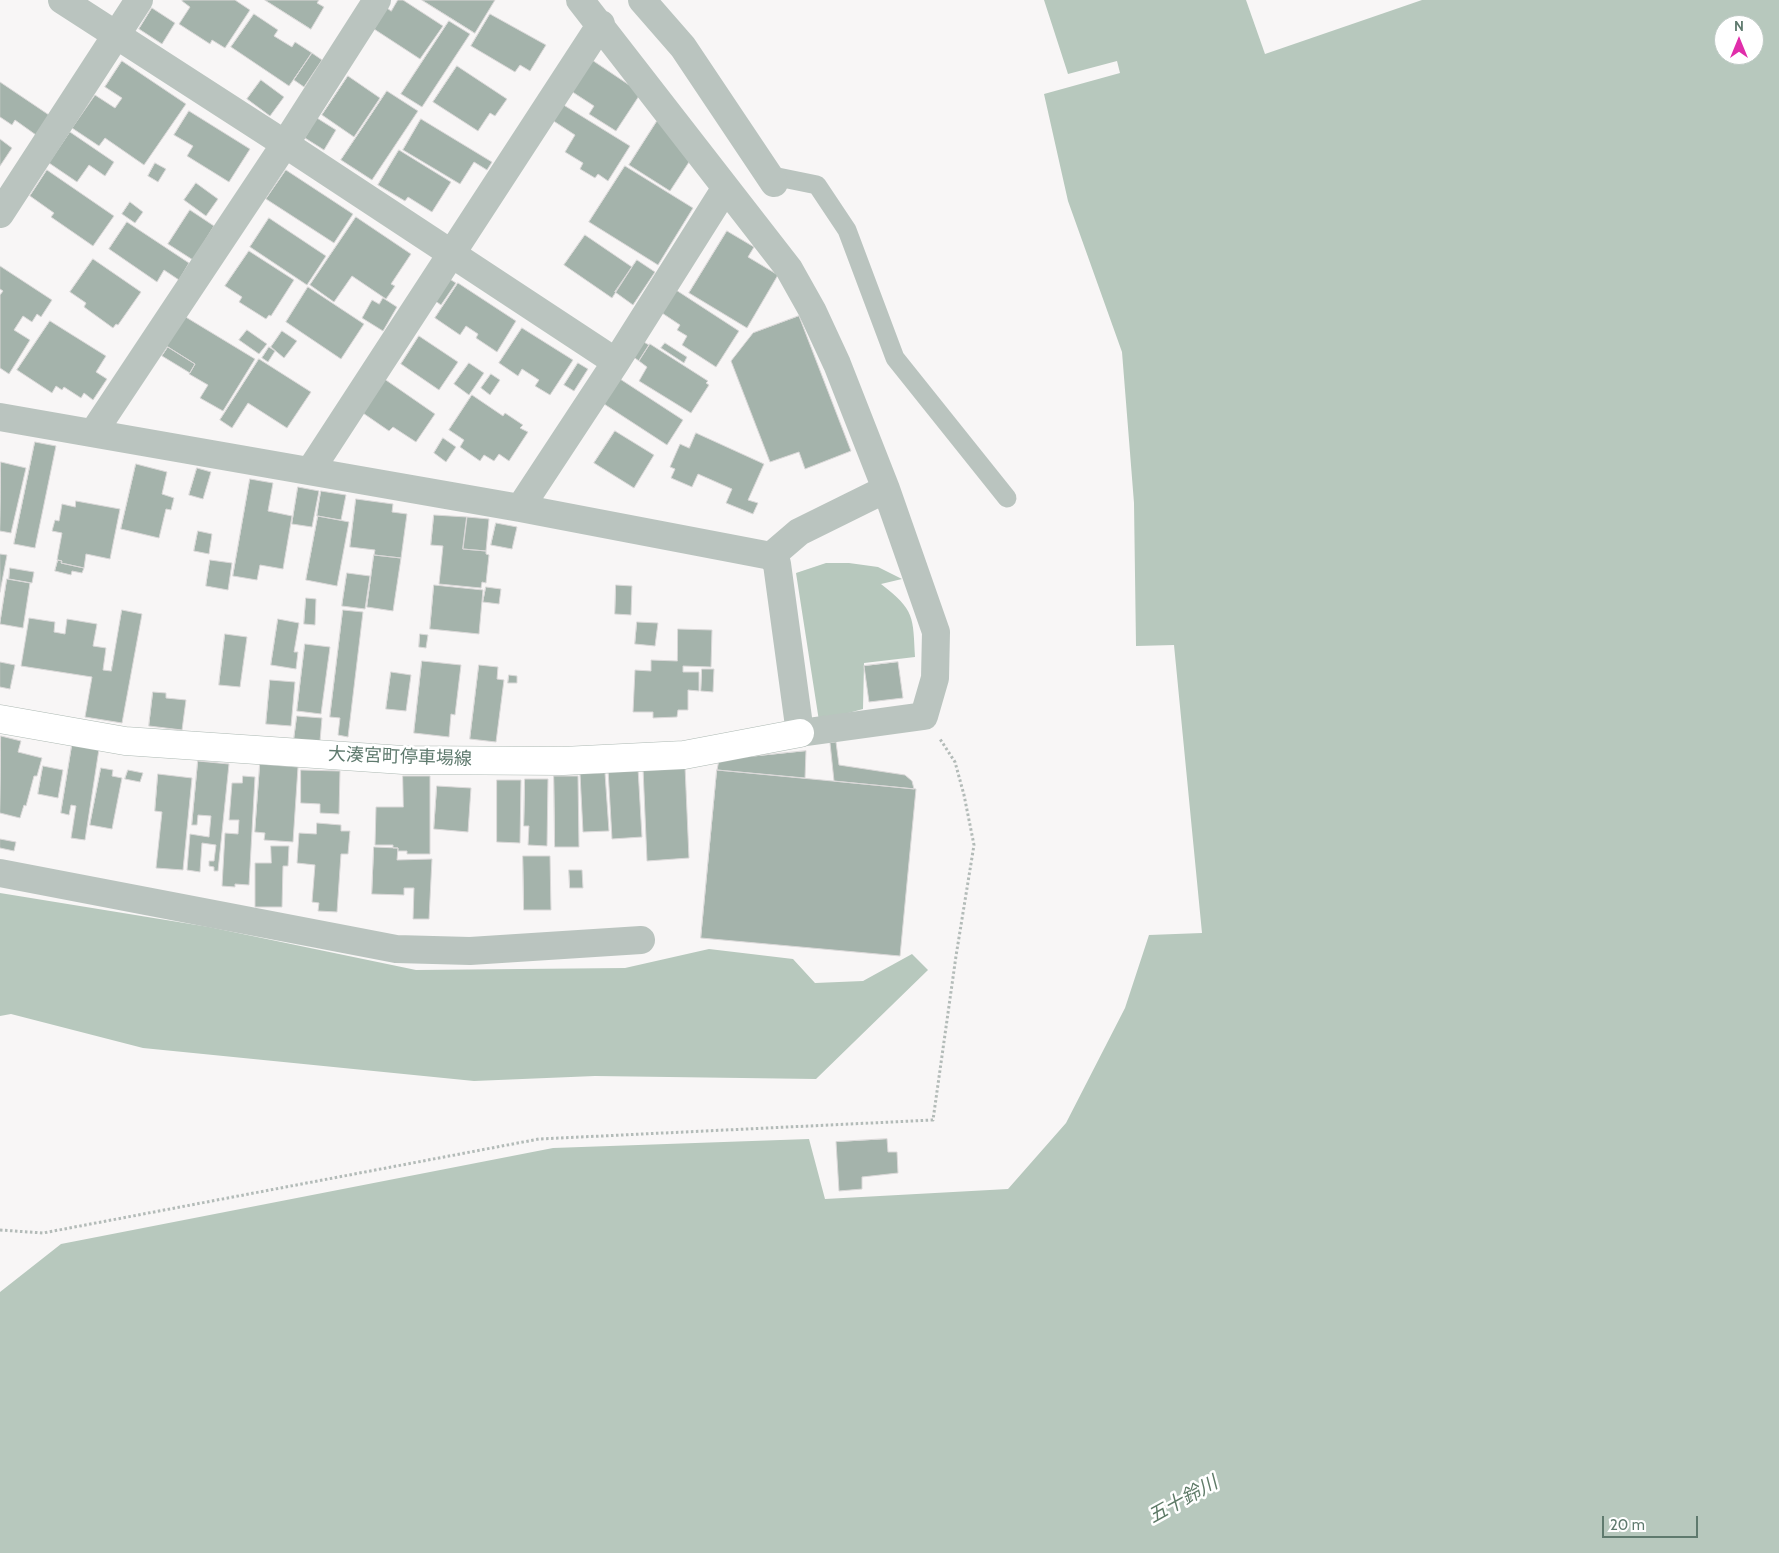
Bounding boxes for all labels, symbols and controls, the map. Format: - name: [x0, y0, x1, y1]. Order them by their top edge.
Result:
- north arrow: [1714, 15, 1764, 65]
- text: N: [1734, 17, 1744, 35]
- street label: 大湊宮町停車場線: [328, 744, 472, 770]
- water label: 五十鈴川: [1144, 1472, 1222, 1528]
- scale bar: [1604, 1506, 1700, 1538]
- text: 20 m: [1610, 1516, 1645, 1534]

